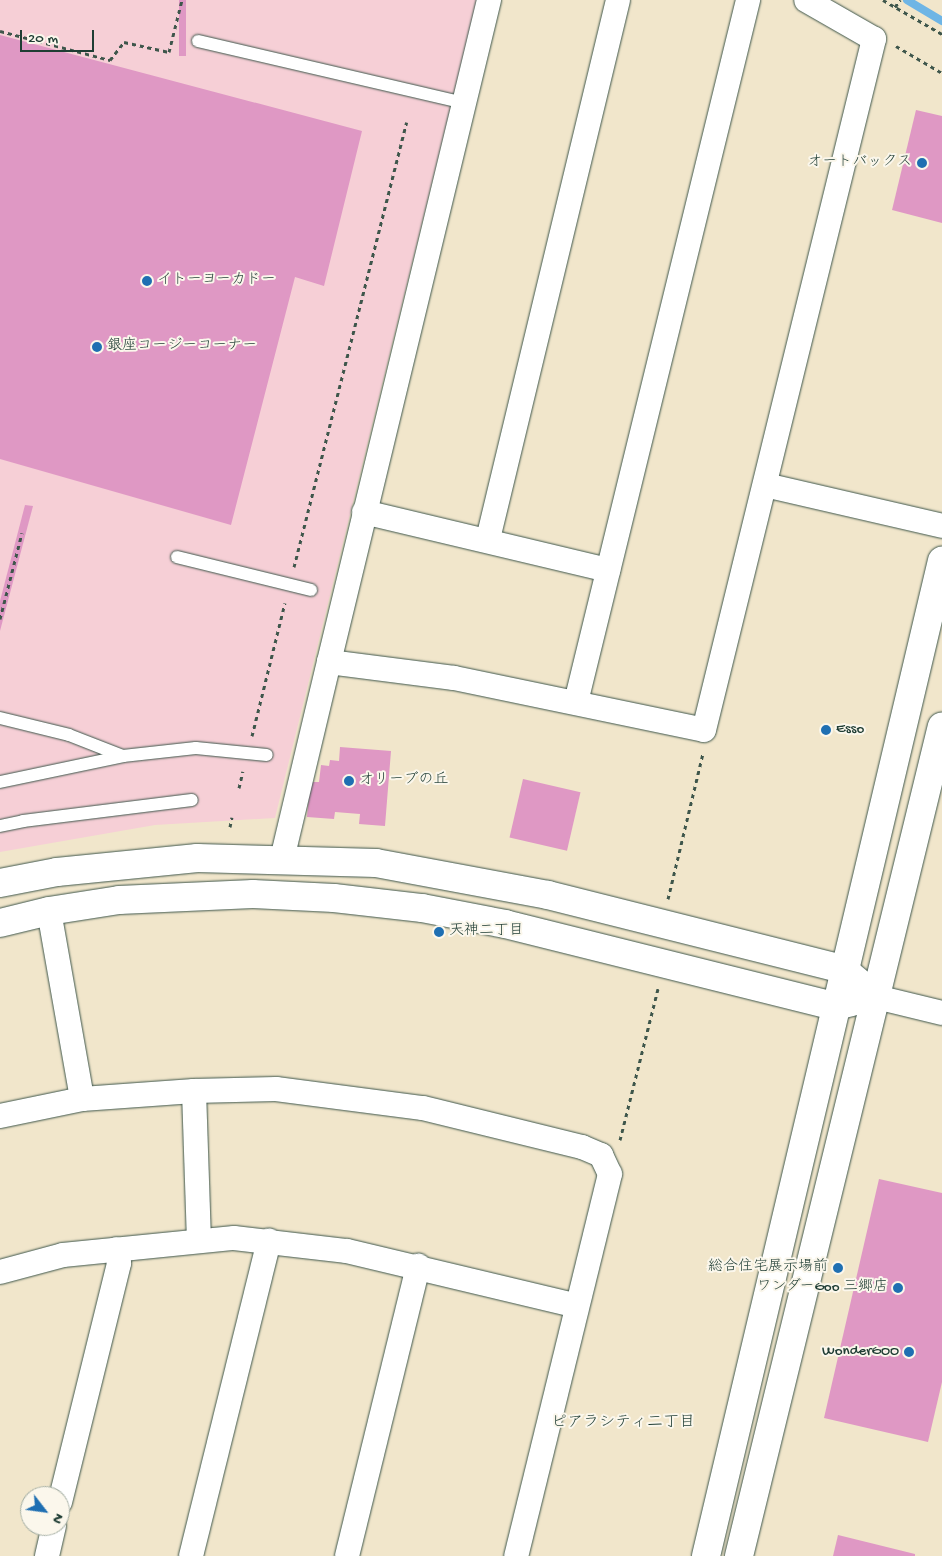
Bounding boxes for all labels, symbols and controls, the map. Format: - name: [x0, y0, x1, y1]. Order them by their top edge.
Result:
- scale bar: [22, 20, 96, 52]
- text: 20 m: [28, 30, 58, 48]
- place label: オートバックス: [807, 154, 912, 172]
- marker: オートバックス: [916, 157, 928, 169]
- place label: イトーヨーカドー: [157, 272, 276, 290]
- marker: イトーヨーカドー: [141, 275, 153, 287]
- place label: 銀座コージーコーナー: [107, 338, 257, 356]
- marker: 銀座コージーコーナー: [91, 341, 103, 353]
- place label: Esso: [836, 721, 864, 739]
- marker: Esso: [820, 724, 832, 736]
- place label: オリーブの丘: [359, 772, 449, 790]
- marker: オリーブの丘: [343, 775, 355, 787]
- place label: 天神二丁目: [449, 923, 524, 941]
- marker: 天神二丁目: [433, 926, 445, 938]
- place label: 総合住宅展示場前: [708, 1259, 828, 1277]
- marker: 総合住宅展示場前: [832, 1262, 844, 1274]
- place label: ワンダーGoo 三郷店: [756, 1279, 888, 1297]
- marker: ワンダーGoo 三郷店: [892, 1282, 904, 1294]
- place label: WonderGOO: [822, 1343, 899, 1361]
- marker: WonderGOO: [903, 1346, 915, 1358]
- district label: ピアラシティ二丁目: [551, 1414, 695, 1434]
- north arrow: [20, 1486, 70, 1536]
- text: N: [48, 1510, 67, 1526]

